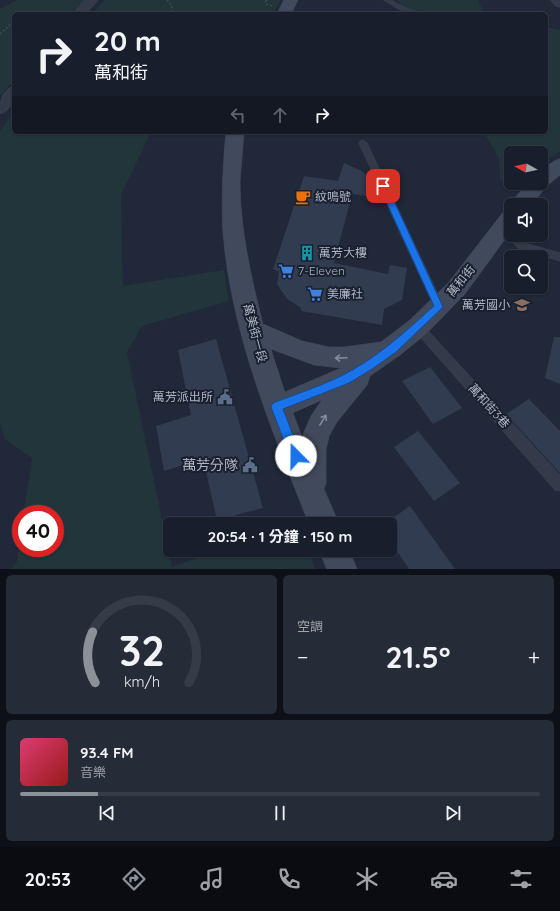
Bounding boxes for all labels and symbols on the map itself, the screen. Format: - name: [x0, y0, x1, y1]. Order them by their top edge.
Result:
- north arrow: [504, 146, 548, 190]
- pin: [366, 169, 400, 203]
- cafe icon: 紋鳴號: [294, 188, 312, 206]
- place label: 紋鳴號: [315, 189, 351, 204]
- building icon: 萬芳大樓: [298, 244, 316, 262]
- place label: 萬芳大樓: [319, 245, 367, 260]
- supermarket icon: 7-Eleven: [277, 262, 295, 280]
- street label: 萬和街: [443, 262, 478, 299]
- place label: 7-Eleven: [298, 263, 345, 278]
- supermarket icon: 美廉社: [306, 285, 324, 303]
- place label: 美廉社: [327, 286, 363, 301]
- school or university icon: 萬芳國小: [513, 296, 531, 314]
- place label: 萬芳國小: [462, 297, 510, 312]
- street label: 萬美街一段: [240, 302, 270, 364]
- one-way arrow: [335, 354, 348, 362]
- street label: 萬和街3巷: [466, 380, 513, 431]
- public building icon: 萬芳派出所: [216, 388, 234, 406]
- place label: 萬芳派出所: [153, 389, 213, 404]
- one-way arrow: [319, 414, 327, 426]
- position arrow: [275, 435, 317, 477]
- place label: 萬芳分隊: [182, 456, 238, 474]
- public building icon: 萬芳分隊: [241, 456, 259, 474]
- speed limit sign: 40: [12, 505, 64, 557]

